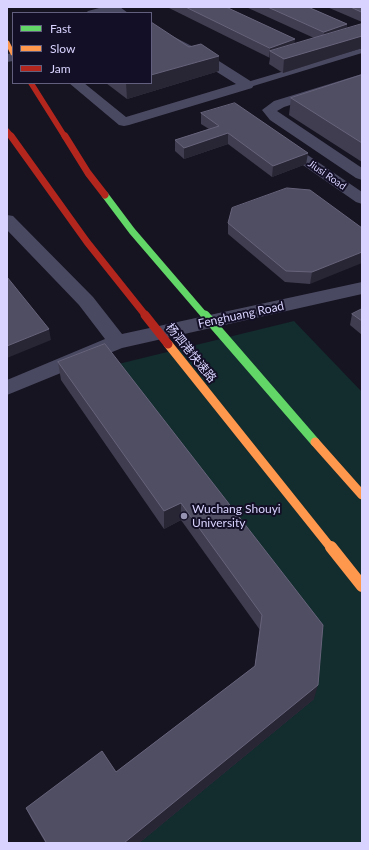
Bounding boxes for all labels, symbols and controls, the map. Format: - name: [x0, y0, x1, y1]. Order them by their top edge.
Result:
- legend: [12, 12, 152, 84]
- text: Fast: [50, 21, 71, 36]
- text: Slow: [50, 41, 75, 56]
- text: Jam: [50, 61, 71, 76]
- street label: Jiusi Road: [306, 158, 348, 192]
- street label: Fenghuang Road: [197, 299, 285, 331]
- street label: 杨泗港快速路: [163, 320, 219, 386]
- place label: Wuchang Shouyi University: [192, 502, 281, 530]
- marker: Wuchang Shouyi University: [179, 511, 189, 521]

